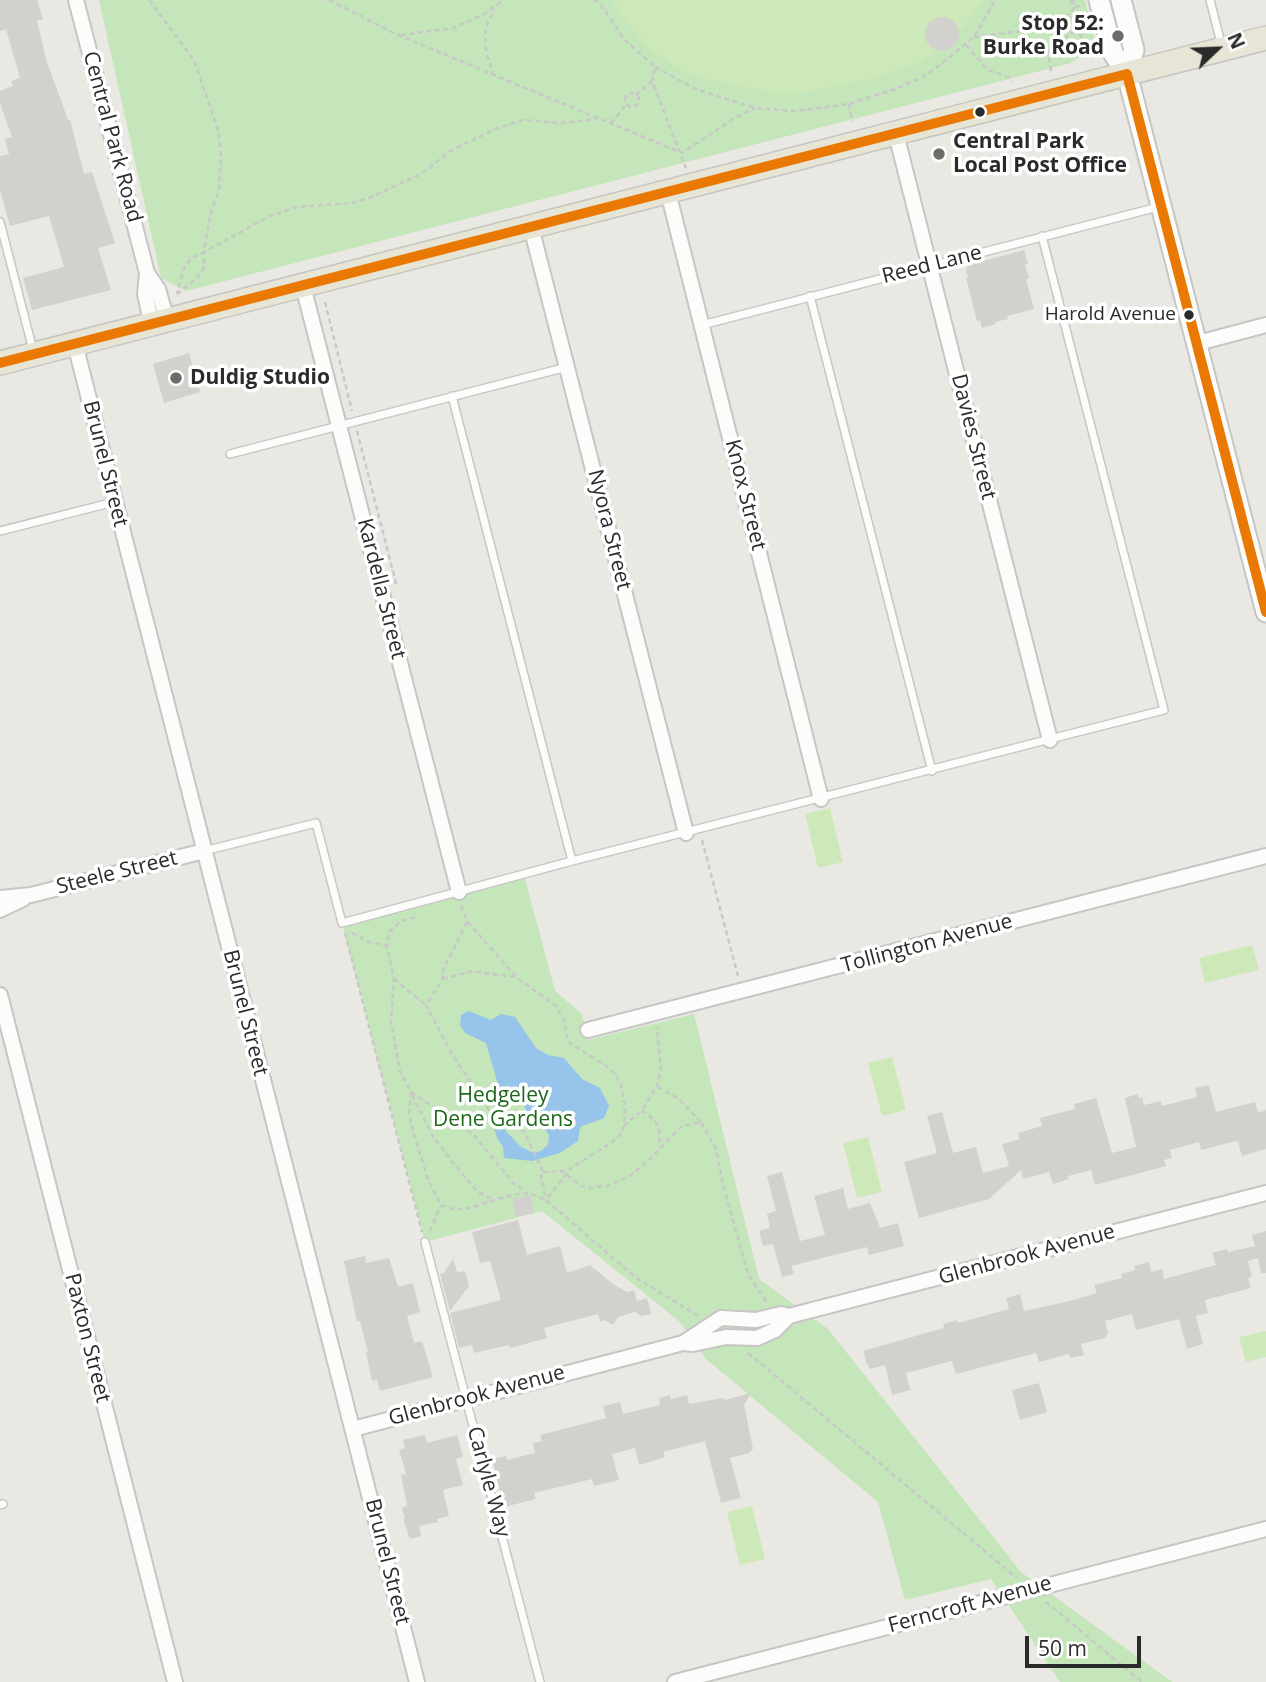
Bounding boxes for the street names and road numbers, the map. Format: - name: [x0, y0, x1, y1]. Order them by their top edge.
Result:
- street label: Central Park Road: [77, 49, 147, 225]
- street label: Reed Lane: [879, 240, 985, 290]
- street label: Davies Street: [945, 372, 1001, 502]
- street label: Brunel Street: [77, 398, 133, 530]
- street label: Knox Street: [719, 437, 771, 553]
- street label: Nyora Street: [582, 467, 636, 593]
- street label: Kardella Street: [351, 516, 411, 662]
- street label: Steele Street: [54, 846, 180, 900]
- street label: Tollington Avenue: [839, 909, 1015, 979]
- street label: Brunel Street: [217, 947, 273, 1079]
- street label: Glenbrook Avenue: [936, 1219, 1118, 1291]
- street label: Paxton Street: [59, 1271, 115, 1405]
- street label: Glenbrook Avenue: [386, 1360, 568, 1432]
- street label: Carlyle Way: [461, 1424, 515, 1540]
- street label: Brunel Street: [359, 1496, 415, 1628]
- street label: Ferncroft Avenue: [885, 1571, 1055, 1639]

